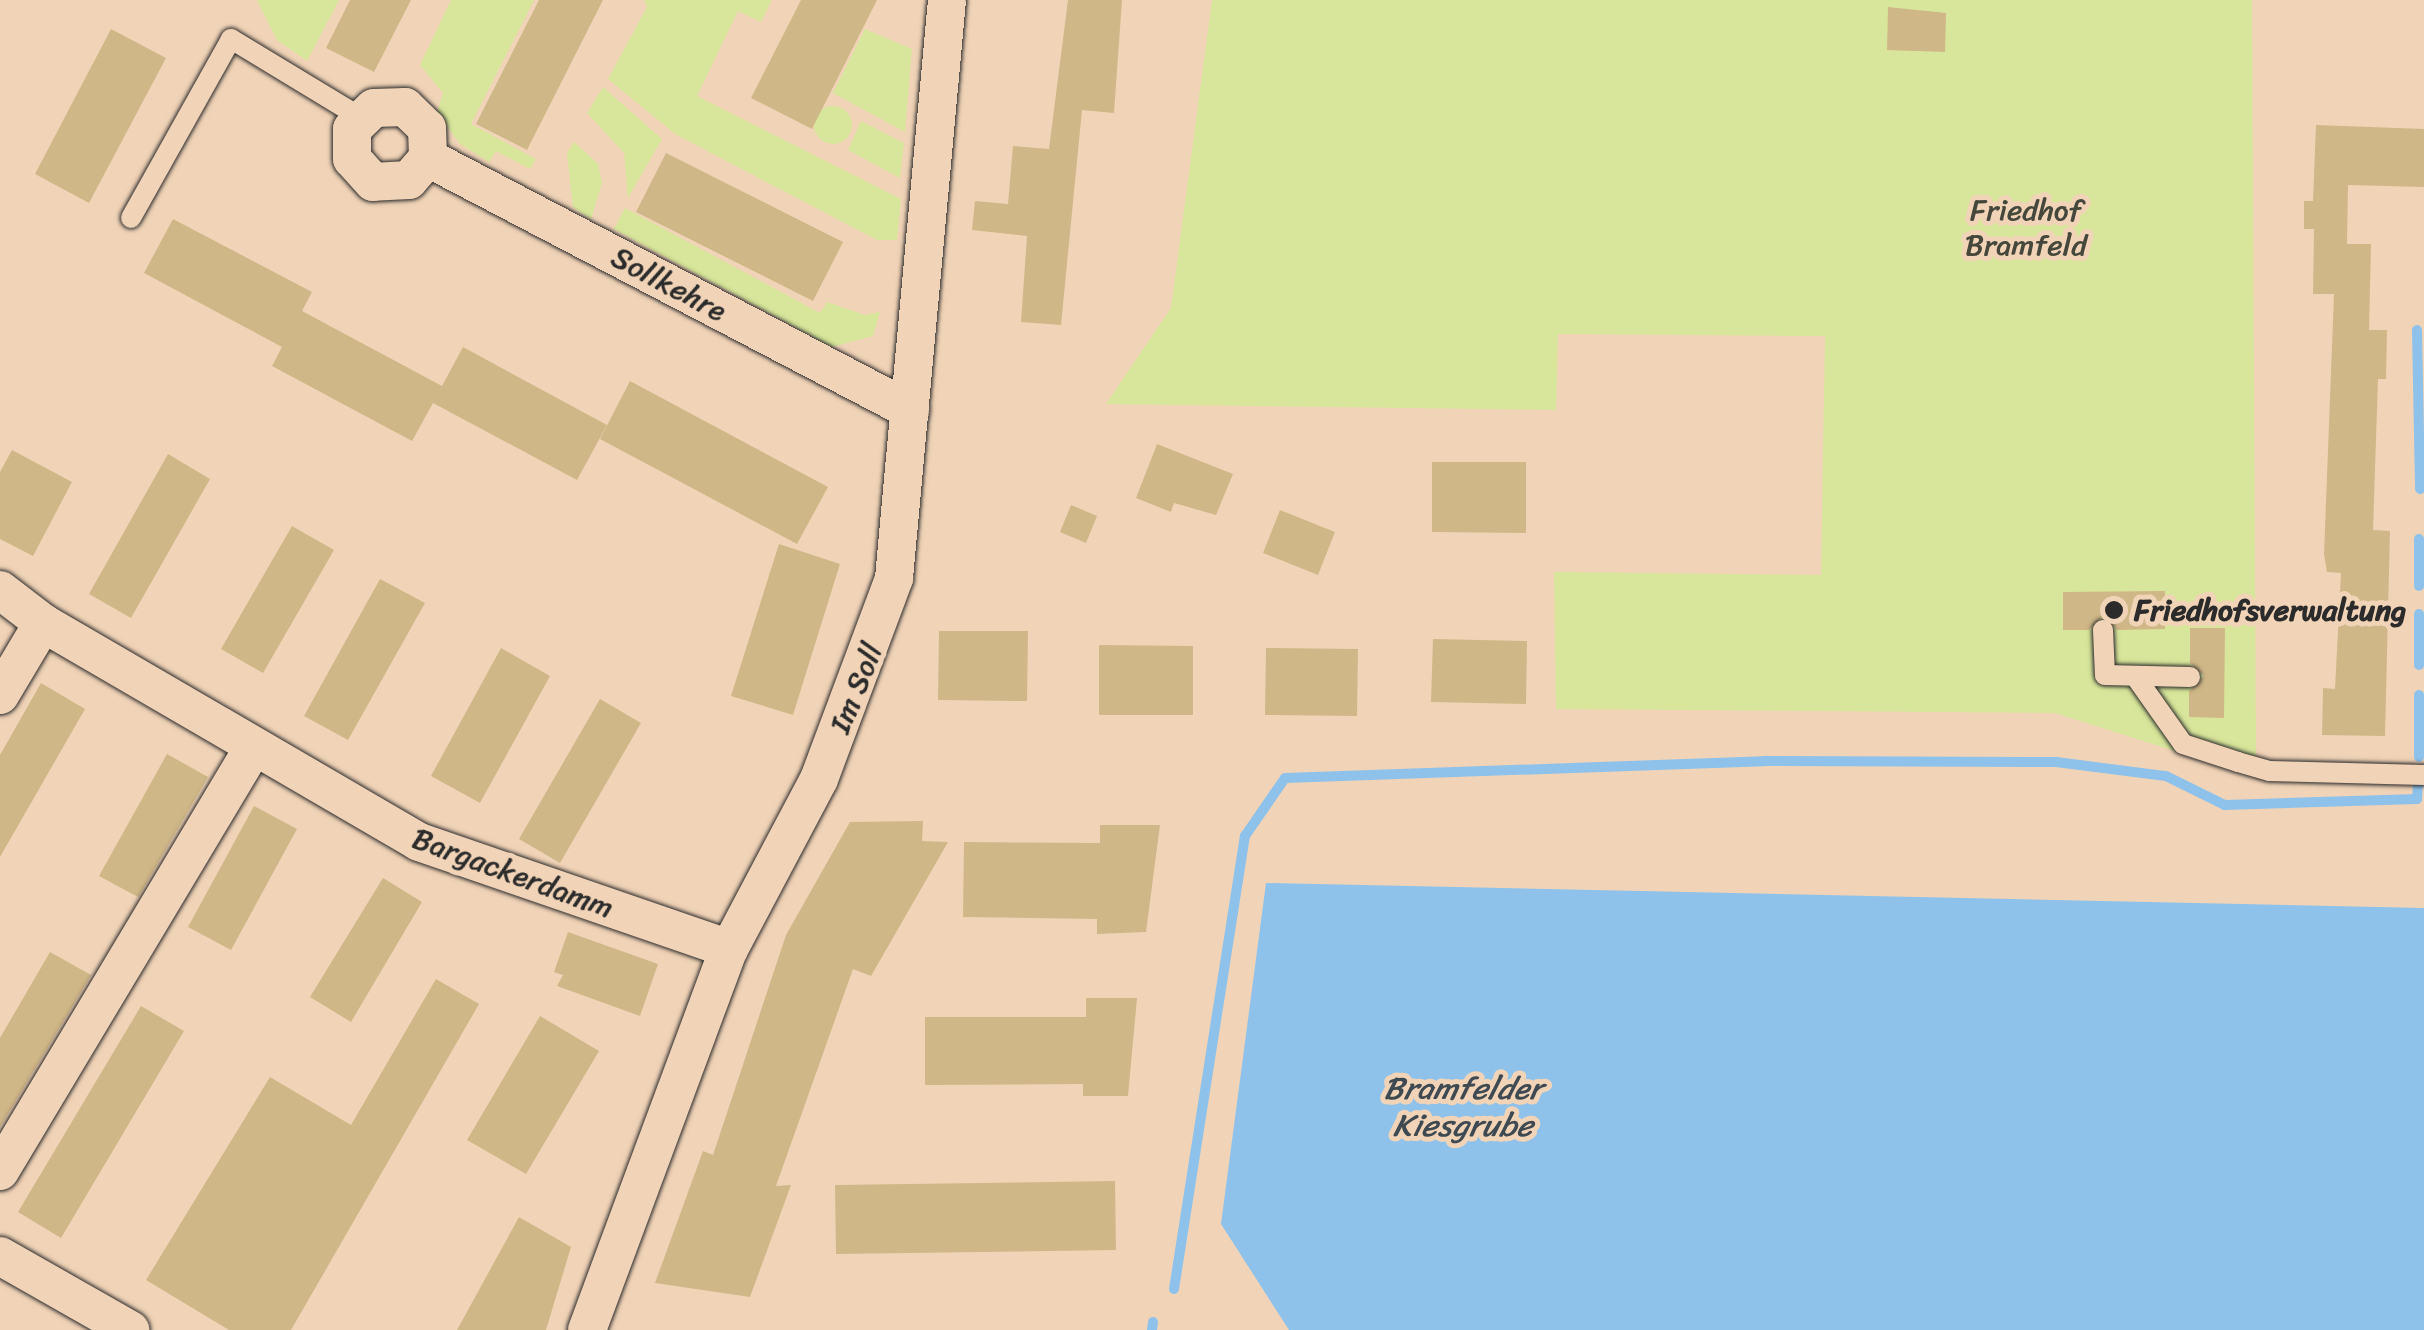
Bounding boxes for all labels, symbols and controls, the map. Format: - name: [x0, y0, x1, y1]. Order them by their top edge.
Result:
- park label: Friedhof Bramfeld: [1965, 192, 2087, 262]
- street label: Sollkehre: [605, 239, 733, 329]
- place label: Friedhofsverwaltung: [2134, 592, 2406, 628]
- marker: Friedhofsverwaltung: [2103, 599, 2125, 621]
- street label: Im Soll: [822, 638, 890, 738]
- street label: Bargackerdamm: [408, 820, 618, 926]
- water label: Bramfelder Kiesgrube: [1384, 1071, 1542, 1146]

